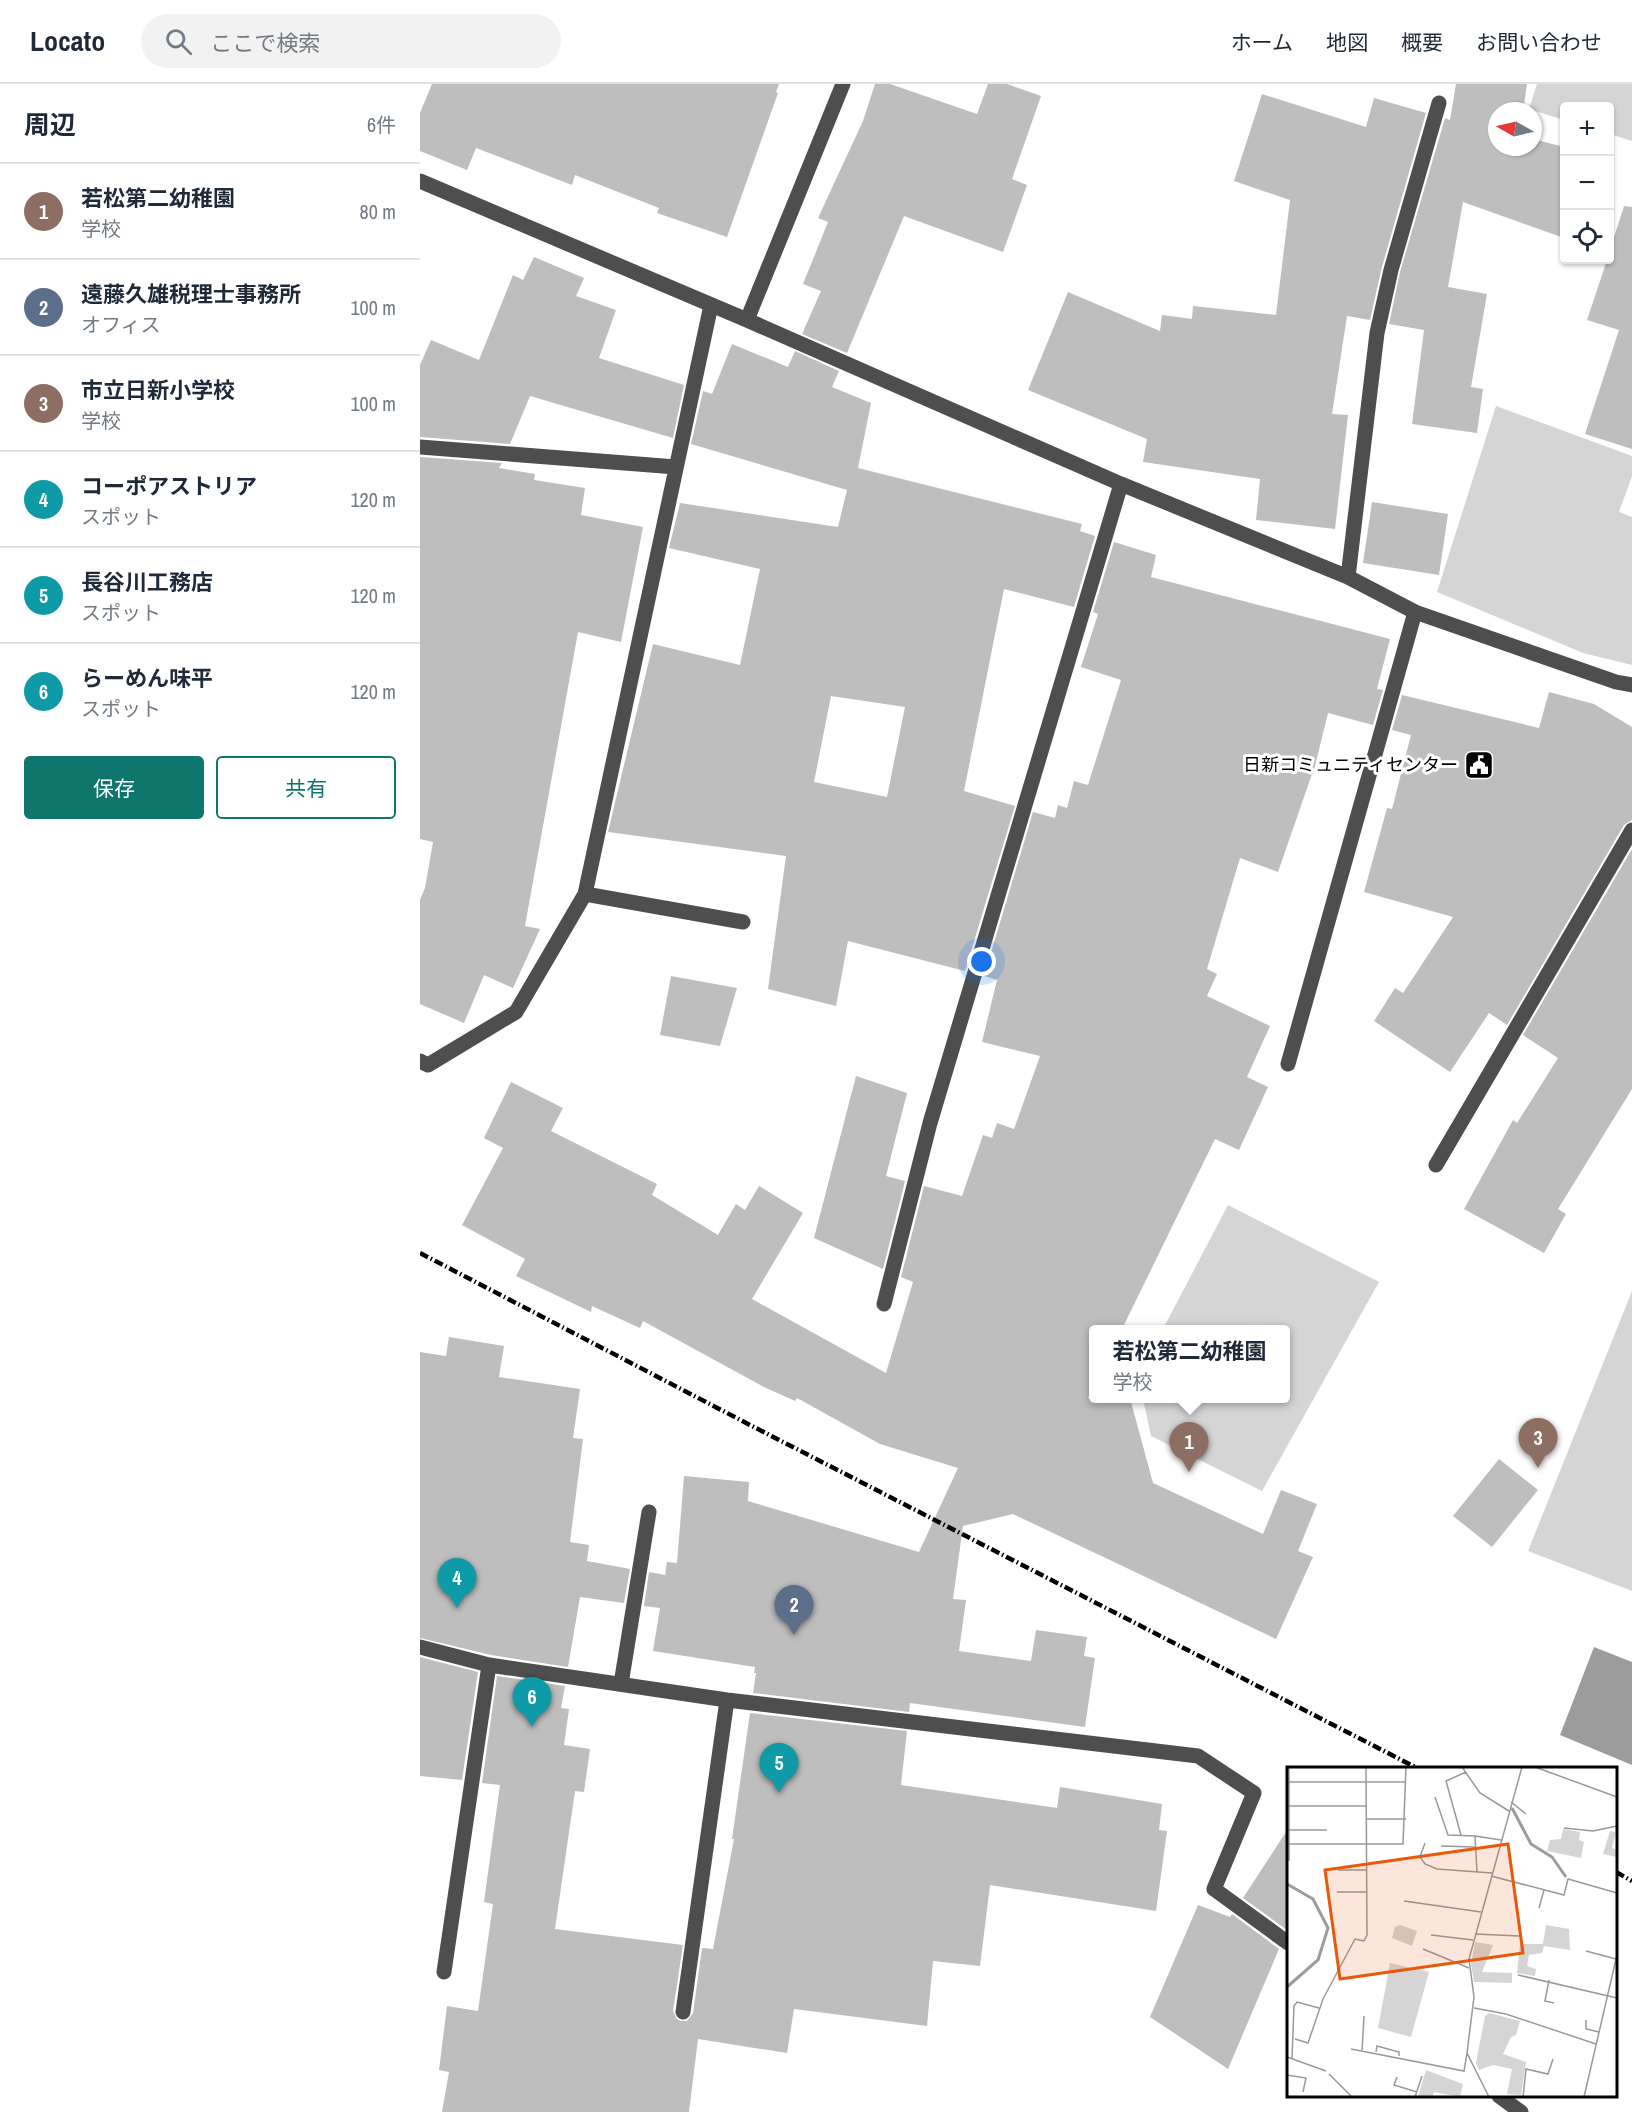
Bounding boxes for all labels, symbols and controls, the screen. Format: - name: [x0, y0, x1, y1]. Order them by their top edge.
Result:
- search box: [141, 14, 561, 68]
- text: Locato: [30, 22, 105, 60]
- icon: search: [162, 25, 195, 58]
- text: ここで検索: [210, 28, 320, 58]
- text: ホーム: [1231, 28, 1293, 57]
- text: 地図: [1326, 28, 1368, 57]
- text: 概要: [1401, 28, 1443, 57]
- text: お問い合わせ: [1476, 28, 1602, 57]
- north arrow: [1488, 102, 1542, 156]
- map controls: [1560, 102, 1614, 264]
- button: +: [1560, 102, 1614, 156]
- text: 周辺: [24, 107, 76, 142]
- text: 6件: [367, 111, 396, 138]
- button: −: [1560, 156, 1614, 210]
- text: 若松第二幼稚園: [81, 183, 235, 213]
- text: 1: [39, 198, 48, 225]
- text: 80 m: [360, 198, 396, 225]
- button: locate: [1560, 210, 1614, 264]
- text: 学校: [81, 215, 121, 242]
- text: 遠藤久雄税理士事務所: [81, 279, 301, 309]
- text: 2: [39, 294, 48, 321]
- text: 100 m: [350, 294, 396, 321]
- text: オフィス: [81, 311, 161, 338]
- text: 市立日新小学校: [81, 375, 235, 405]
- text: 3: [39, 390, 48, 417]
- text: 100 m: [350, 390, 396, 417]
- text: 学校: [81, 407, 121, 434]
- text: コーポアストリア: [81, 471, 257, 501]
- text: 4: [39, 486, 48, 513]
- text: 120 m: [350, 486, 396, 513]
- text: スポット: [81, 503, 161, 530]
- text: 長谷川工務店: [81, 567, 213, 597]
- text: 5: [39, 582, 48, 609]
- text: 120 m: [350, 582, 396, 609]
- text: スポット: [81, 599, 161, 626]
- text: らーめん味平: [81, 663, 213, 693]
- text: 6: [39, 678, 48, 705]
- text: 120 m: [350, 678, 396, 705]
- text: スポット: [81, 695, 161, 722]
- public building icon: 日新コミュニティセンター: [1463, 749, 1495, 781]
- place label: 日新コミュニティセンター: [1243, 752, 1458, 777]
- button: 保存: [24, 756, 204, 819]
- button: 共有: [216, 756, 396, 819]
- your location: [967, 947, 996, 976]
- popup: [1089, 1325, 1290, 1403]
- text: 若松第二幼稚園: [1112, 1336, 1267, 1366]
- text: 学校: [1112, 1368, 1152, 1395]
- pin: 3: [1518, 1418, 1558, 1468]
- pin: 1: [1170, 1422, 1208, 1472]
- pin: 4: [438, 1558, 477, 1608]
- pin: 2: [774, 1586, 814, 1635]
- pin: 6: [512, 1678, 552, 1727]
- pin: 5: [760, 1744, 798, 1793]
- inset map: [1287, 1767, 1617, 2097]

